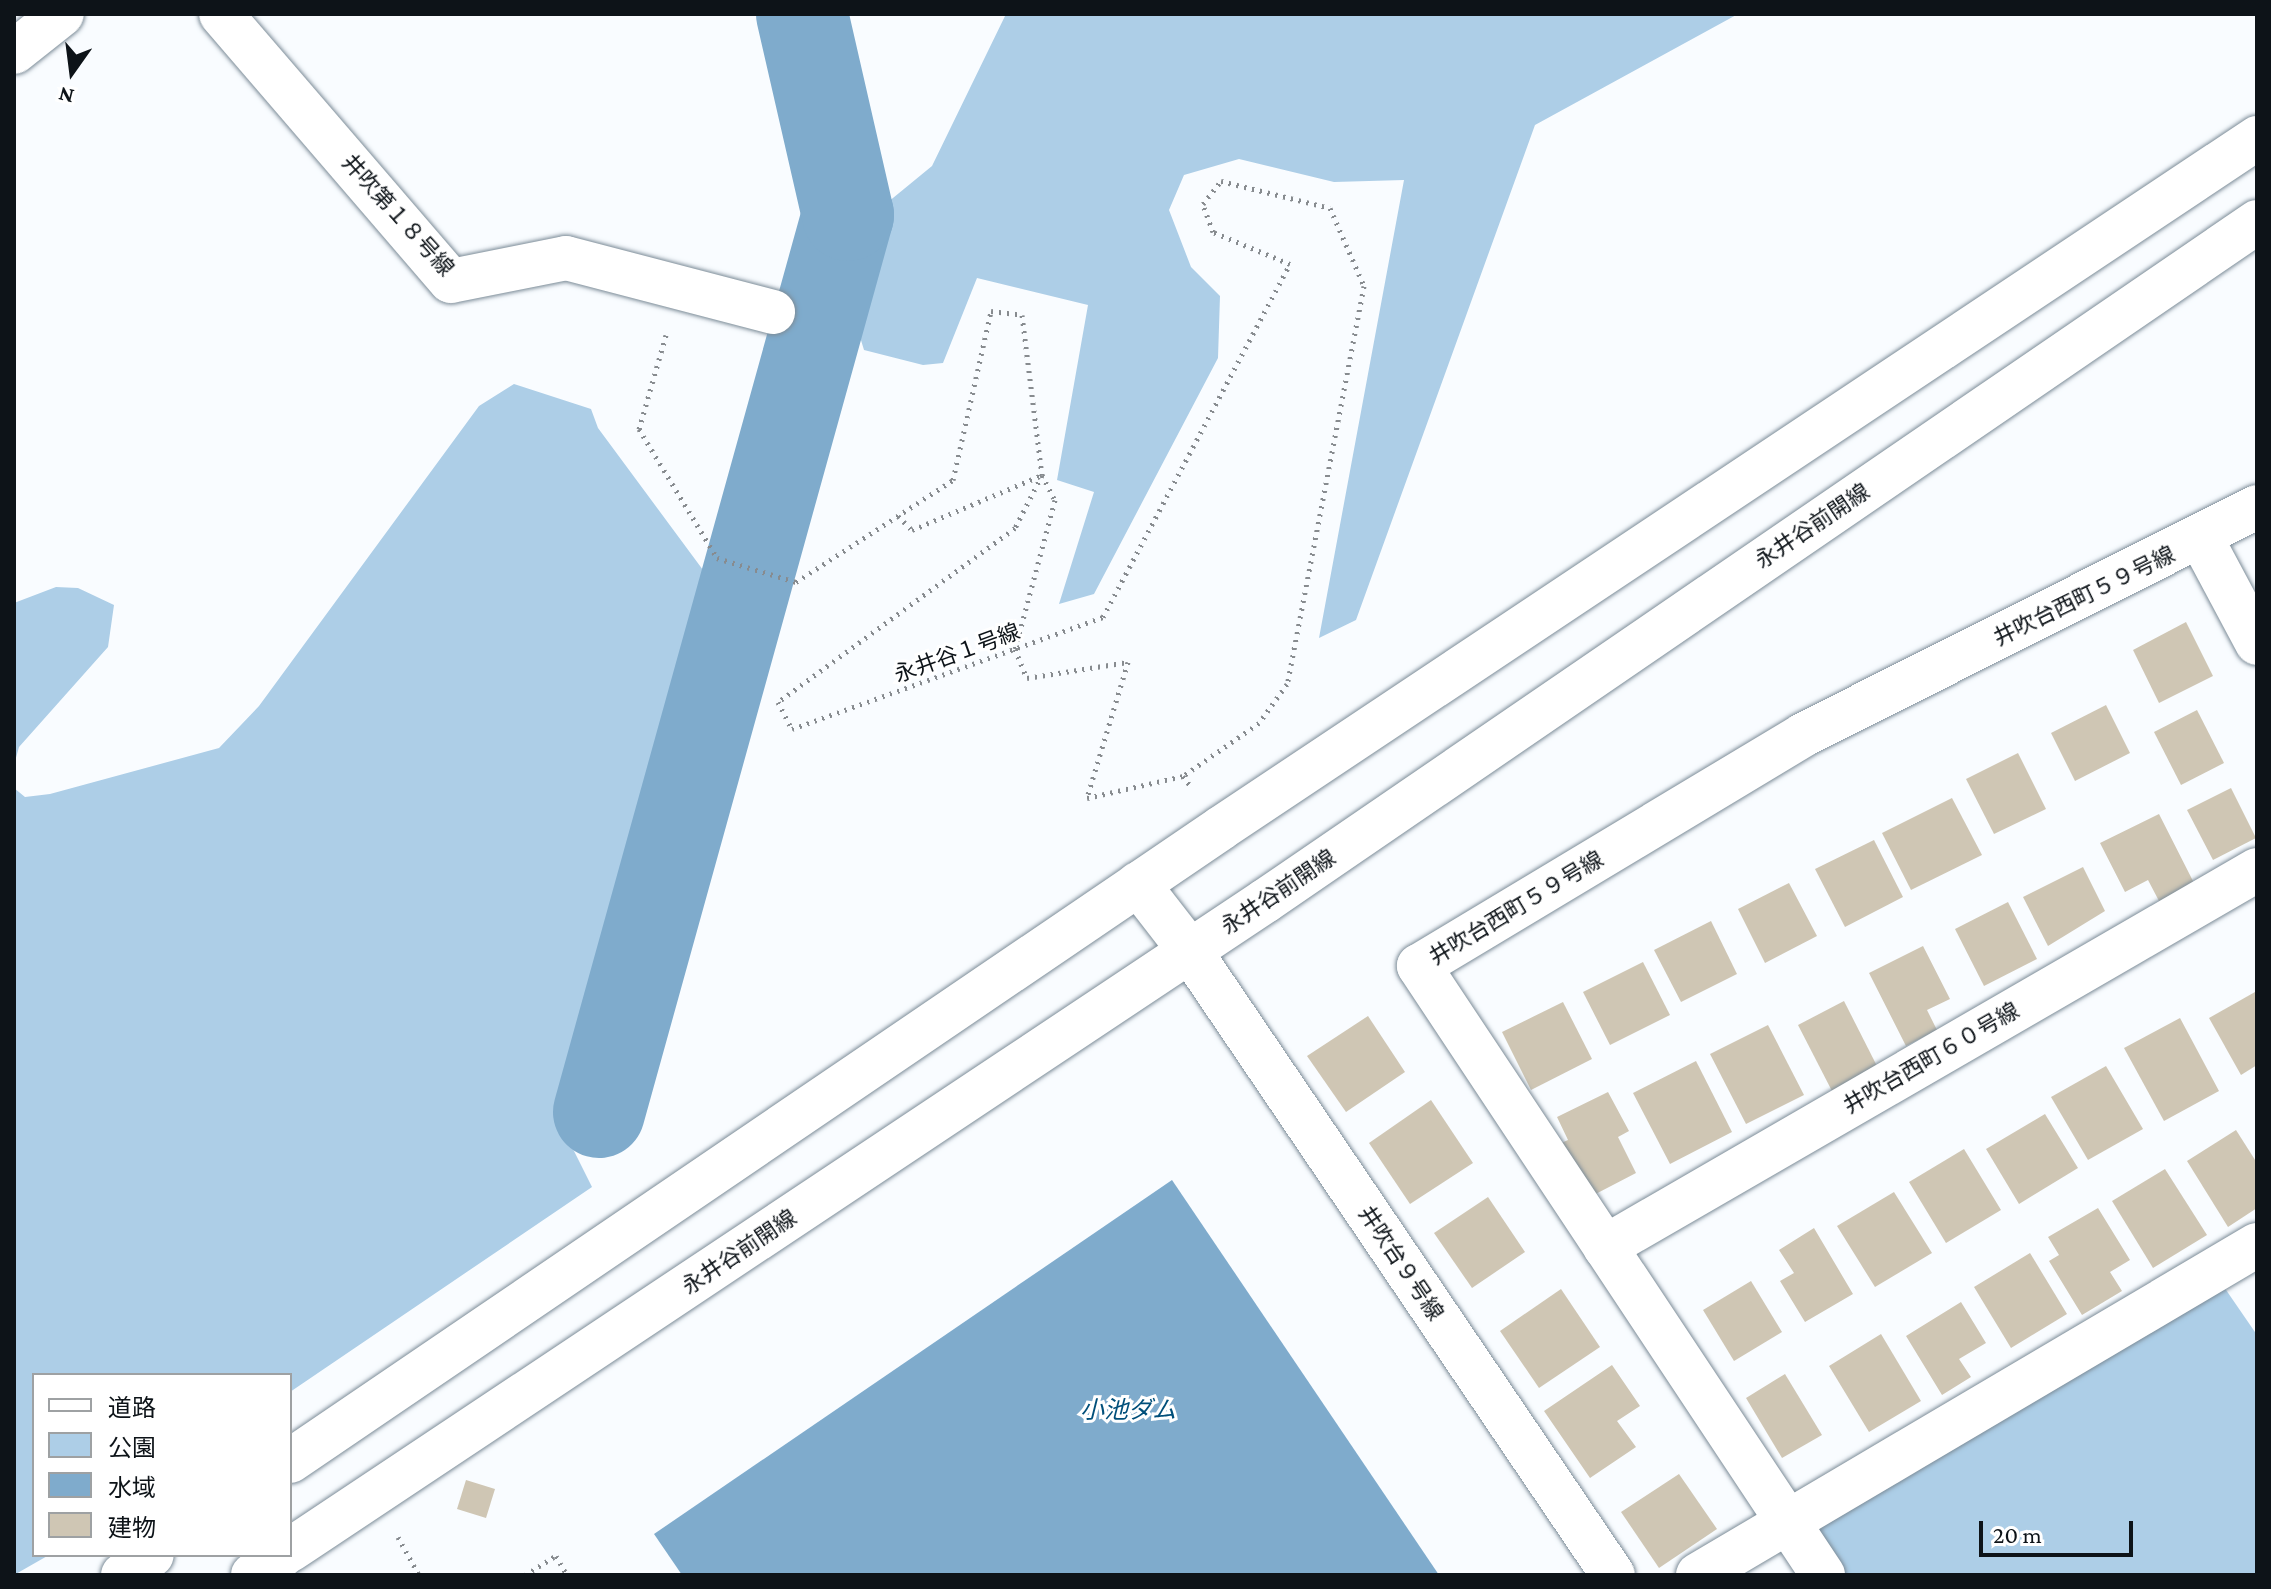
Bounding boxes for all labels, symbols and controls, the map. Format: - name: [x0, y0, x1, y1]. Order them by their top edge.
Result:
- north arrow: [32, 32, 112, 112]
- text: N: [56, 82, 76, 110]
- street label: 井吹第１８号線: [337, 149, 459, 281]
- street label: 永井谷前開線: [1750, 478, 1874, 574]
- street label: 井吹台西町５９号線: [1989, 541, 2179, 651]
- street label: 永井谷１号線: [890, 618, 1024, 688]
- street label: 永井谷前開線: [1216, 844, 1340, 940]
- street label: 井吹台西町５９号線: [1424, 846, 1608, 970]
- street label: 井吹台西町６０号線: [1839, 997, 2023, 1119]
- street label: 井吹台９号線: [1353, 1201, 1449, 1325]
- street label: 永井谷前開線: [677, 1204, 801, 1300]
- legend: [32, 1373, 292, 1557]
- text: 道路: [108, 1394, 156, 1421]
- water label: 小池ダム: [1080, 1396, 1176, 1424]
- text: 公園: [108, 1434, 156, 1461]
- text: 水域: [108, 1474, 156, 1501]
- scale bar: [1983, 1505, 2137, 1555]
- text: 建物: [108, 1514, 156, 1541]
- text: 20 m: [1993, 1521, 2042, 1548]

